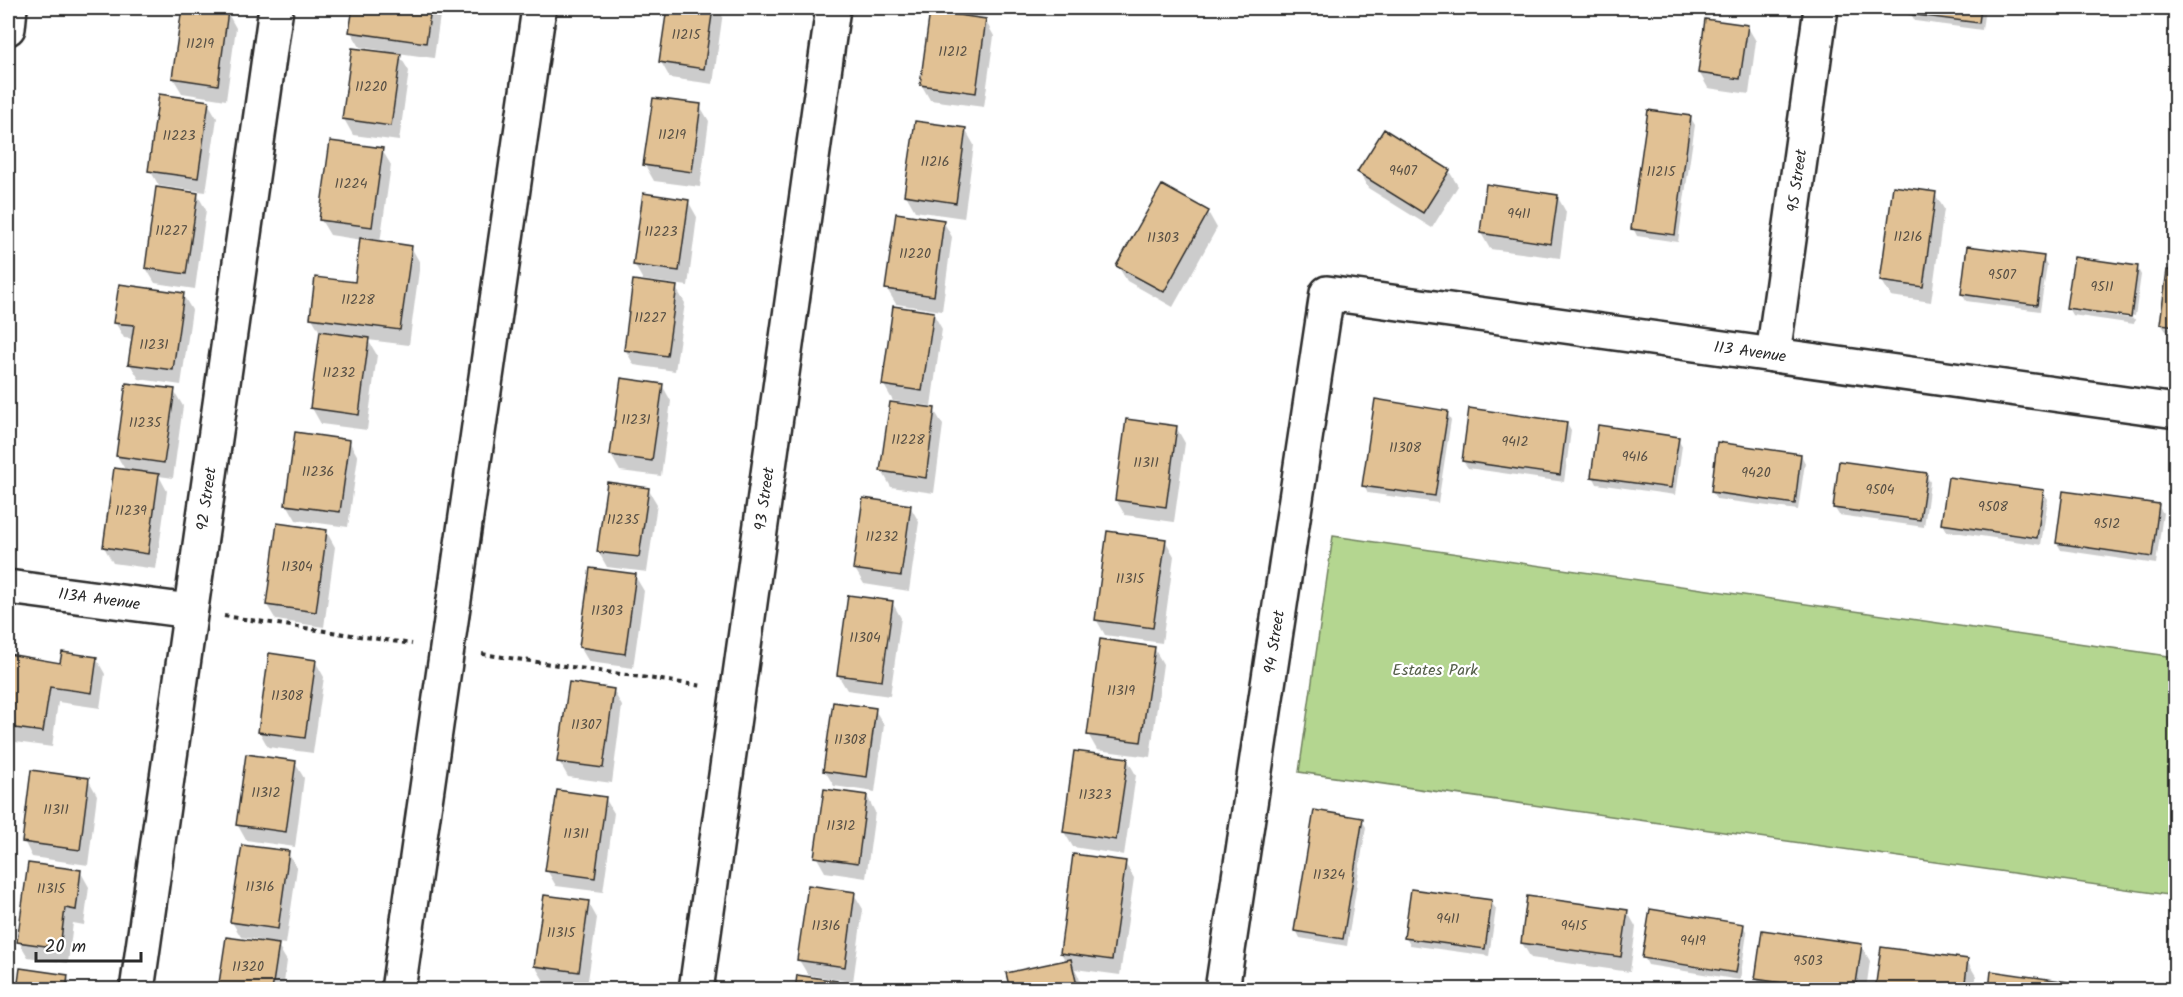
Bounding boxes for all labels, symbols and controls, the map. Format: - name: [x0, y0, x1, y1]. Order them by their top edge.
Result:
- house number: 11215: [672, 24, 702, 46]
- house number: 11219: [186, 33, 214, 55]
- house number: 11212: [938, 41, 968, 63]
- house number: 11220: [355, 76, 387, 98]
- house number: 11219: [658, 124, 686, 146]
- house number: 11223: [162, 125, 196, 147]
- street label: 95 Street: [1780, 147, 1814, 214]
- house number: 11216: [920, 151, 950, 173]
- house number: 9407: [1389, 160, 1418, 182]
- house number: 11215: [1647, 161, 1677, 183]
- house number: 11224: [335, 173, 368, 195]
- house number: 9411: [1507, 203, 1531, 225]
- house number: 11227: [155, 220, 187, 242]
- house number: 11223: [644, 221, 678, 243]
- house number: 11216: [1893, 226, 1923, 248]
- house number: 11303: [1147, 227, 1179, 249]
- house number: 11220: [899, 243, 931, 265]
- house number: 9507: [1988, 264, 2016, 286]
- house number: 9511: [2090, 276, 2114, 298]
- house number: 11228: [341, 289, 375, 311]
- house number: 11227: [634, 307, 666, 329]
- house number: 11231: [139, 334, 169, 356]
- street label: 113 Avenue: [1712, 334, 1788, 369]
- house number: 11232: [322, 362, 356, 384]
- house number: 11231: [621, 409, 651, 431]
- house number: 11235: [129, 412, 163, 434]
- house number: 11228: [891, 429, 925, 451]
- house number: 9412: [1501, 431, 1529, 453]
- house number: 11308: [1389, 437, 1422, 459]
- house number: 9416: [1622, 446, 1648, 468]
- house number: 11311: [1133, 452, 1159, 474]
- house number: 11236: [302, 461, 334, 483]
- house number: 9420: [1741, 462, 1771, 484]
- street label: 92 Street: [190, 465, 223, 532]
- street label: 93 Street: [748, 465, 781, 532]
- house number: 9504: [1865, 479, 1895, 501]
- house number: 9508: [1978, 496, 2008, 518]
- house number: 11239: [115, 500, 147, 522]
- house number: 11235: [607, 509, 641, 531]
- house number: 9512: [2094, 513, 2120, 535]
- house number: 11232: [865, 526, 899, 548]
- house number: 11304: [281, 556, 313, 578]
- house number: 11315: [1116, 568, 1146, 590]
- street label: 113A Avenue: [57, 581, 142, 617]
- house number: 11303: [591, 600, 623, 622]
- street label: 94 Street: [1257, 608, 1292, 675]
- house number: 11304: [849, 627, 881, 649]
- park label: Estates Park: [1392, 658, 1478, 683]
- house number: 11319: [1107, 680, 1135, 702]
- house number: 11308: [271, 685, 304, 707]
- house number: 11307: [571, 714, 602, 736]
- house number: 11308: [834, 729, 867, 751]
- house number: 11312: [251, 782, 281, 804]
- house number: 11323: [1079, 784, 1111, 806]
- house number: 11311: [43, 799, 69, 821]
- house number: 11312: [826, 815, 856, 837]
- house number: 11311: [563, 823, 589, 845]
- house number: 11324: [1313, 864, 1346, 886]
- house number: 11316: [246, 876, 274, 898]
- house number: 11315: [37, 878, 67, 900]
- house number: 9411: [1436, 908, 1460, 930]
- house number: 11316: [812, 915, 840, 937]
- house number: 9415: [1561, 915, 1589, 937]
- house number: 11315: [547, 922, 577, 944]
- scale bar: [36, 925, 141, 963]
- house number: 9419: [1680, 930, 1706, 952]
- text: 20 m: [45, 933, 86, 962]
- house number: 9503: [1793, 950, 1823, 972]
- house number: 11320: [232, 956, 264, 978]

